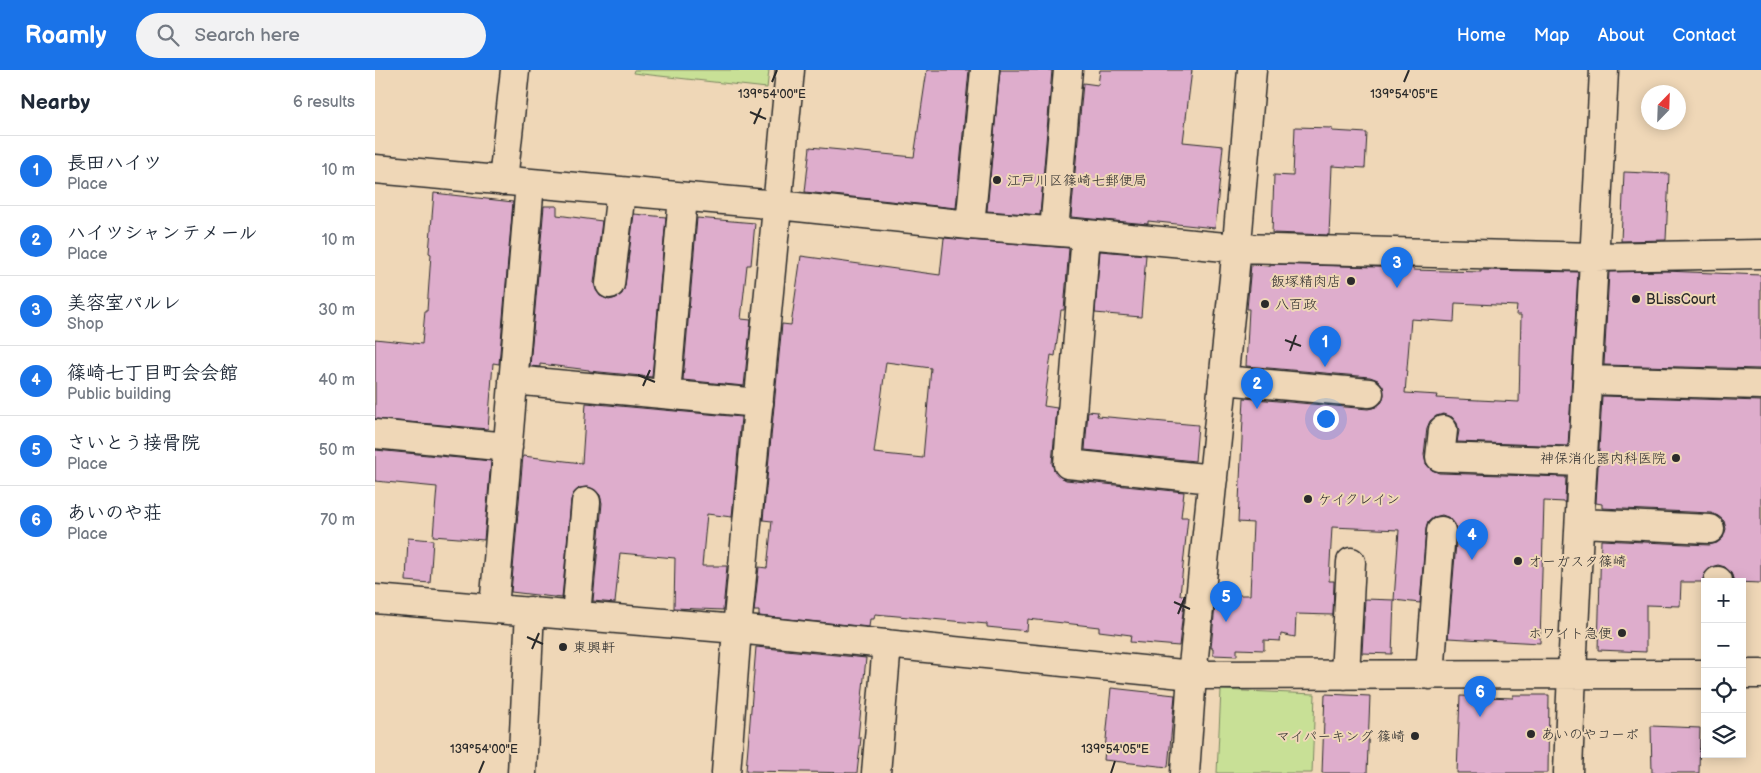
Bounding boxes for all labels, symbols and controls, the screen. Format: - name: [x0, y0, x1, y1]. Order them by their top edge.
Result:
- search box: [136, 13, 486, 58]
- text: Roamly: [25, 21, 106, 50]
- icon: search: [154, 21, 182, 49]
- text: Search here: [194, 24, 300, 47]
- text: Home: [1457, 25, 1506, 46]
- text: Map: [1534, 25, 1570, 46]
- text: About: [1598, 25, 1645, 46]
- text: Contact: [1673, 25, 1736, 46]
- north arrow: [1641, 85, 1686, 130]
- text: 139°54'00"E: [738, 87, 806, 102]
- text: 139°54'05"E: [1370, 87, 1438, 102]
- text: Nearby: [20, 90, 90, 115]
- text: 6 results: [293, 93, 355, 112]
- text: 長田ハイツ: [67, 152, 162, 175]
- text: 1: [33, 161, 39, 180]
- text: 10 m: [322, 161, 355, 180]
- place label: 江戸川区篠崎七郵便局: [1007, 172, 1147, 189]
- marker: 江戸川区篠崎七郵便局: [991, 174, 1003, 186]
- text: Place: [67, 175, 108, 194]
- text: ハイツシャンテメール: [67, 222, 257, 245]
- text: 2: [31, 231, 41, 250]
- text: 10 m: [322, 231, 355, 250]
- text: Place: [67, 245, 108, 264]
- pin: 3: [1381, 247, 1413, 288]
- place label: 飯塚精肉店: [1271, 273, 1341, 290]
- marker: 飯塚精肉店: [1345, 275, 1357, 287]
- place label: BLissCourt: [1646, 291, 1717, 308]
- text: 美容室パルレ: [67, 292, 181, 315]
- marker: BLissCourt: [1630, 293, 1642, 305]
- place label: 八百政: [1275, 296, 1317, 313]
- marker: 八百政: [1259, 298, 1271, 310]
- text: 3: [31, 301, 41, 320]
- text: 30 m: [318, 301, 355, 320]
- text: Shop: [67, 315, 104, 334]
- pin: 1: [1309, 326, 1341, 367]
- text: 篠崎七丁目町会会館: [67, 362, 238, 385]
- pin: 2: [1241, 368, 1273, 409]
- text: 4: [31, 371, 41, 390]
- text: 40 m: [318, 371, 355, 390]
- text: Public building: [67, 385, 171, 404]
- your location: [1313, 406, 1339, 432]
- text: さいとう接骨院: [67, 432, 200, 455]
- text: 5: [31, 441, 41, 460]
- text: 50 m: [319, 441, 355, 460]
- place label: 神保消化器内科医院: [1540, 450, 1666, 467]
- marker: 神保消化器内科医院: [1670, 452, 1682, 464]
- text: Place: [67, 455, 108, 474]
- place label: ケイクレイン: [1318, 491, 1400, 508]
- marker: ケイクレイン: [1302, 493, 1314, 505]
- text: あいのや荘: [67, 502, 162, 525]
- text: 6: [31, 511, 41, 530]
- text: 70 m: [320, 511, 355, 530]
- pin: 4: [1456, 519, 1488, 560]
- text: Place: [67, 525, 108, 544]
- place label: オーガスタ篠崎: [1528, 553, 1627, 570]
- marker: オーガスタ篠崎: [1512, 555, 1524, 567]
- map controls: [1701, 578, 1746, 758]
- button: +: [1701, 578, 1746, 623]
- pin: 5: [1210, 581, 1242, 622]
- button: −: [1701, 623, 1746, 668]
- place label: ホワイト急便: [1528, 625, 1613, 642]
- marker: ホワイト急便: [1616, 627, 1628, 639]
- place label: 東興軒: [573, 639, 615, 656]
- marker: 東興軒: [557, 641, 569, 653]
- button: locate: [1701, 668, 1746, 713]
- pin: 6: [1464, 676, 1496, 717]
- button: layers: [1701, 713, 1746, 758]
- place label: あいのやコーポ: [1541, 726, 1639, 743]
- place label: マイパーキング 篠崎: [1276, 728, 1405, 745]
- marker: あいのやコーポ: [1525, 728, 1537, 740]
- marker: マイパーキング 篠崎: [1409, 730, 1421, 742]
- text: 139°54'00"E: [450, 742, 518, 757]
- text: 139°54'05"E: [1081, 742, 1149, 757]

